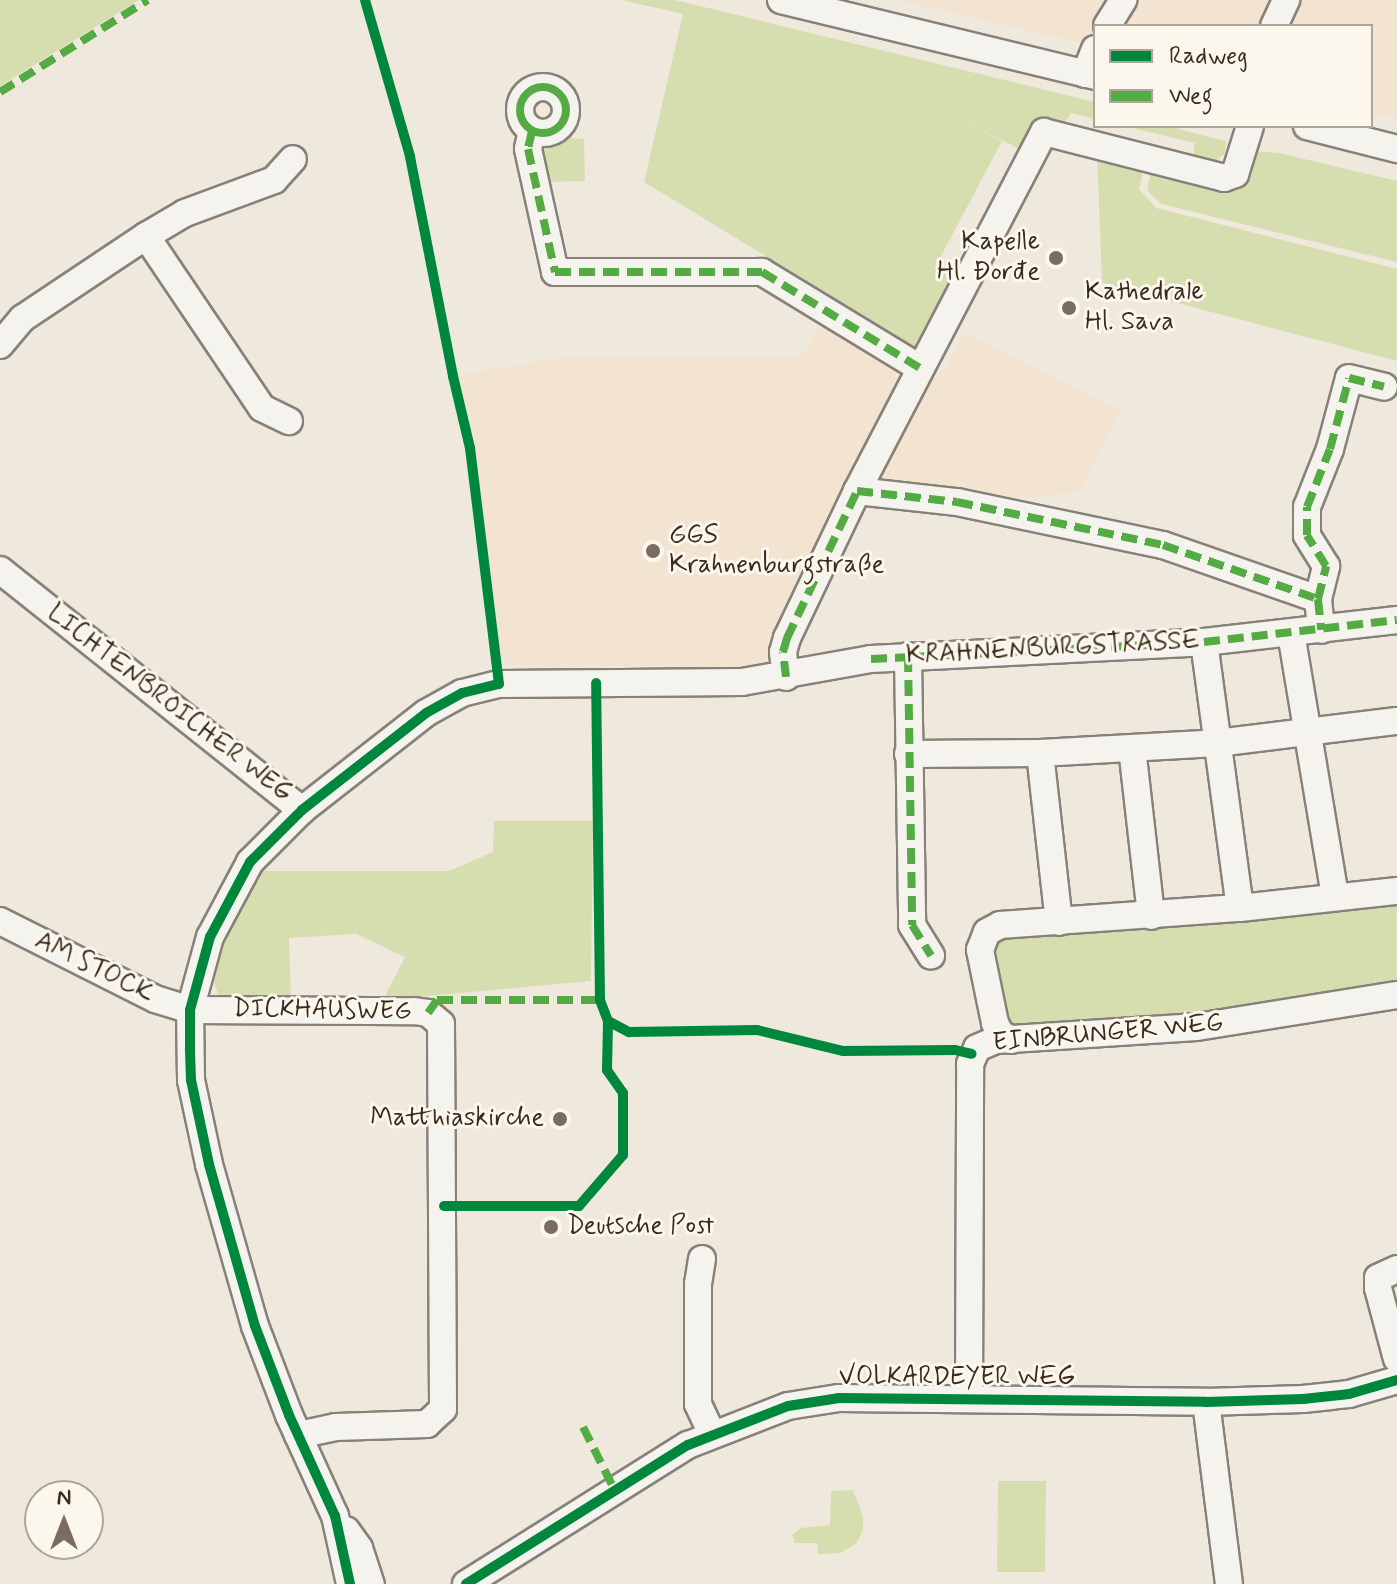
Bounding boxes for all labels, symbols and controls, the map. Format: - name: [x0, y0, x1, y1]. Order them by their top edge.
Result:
- legend: [1093, 24, 1373, 128]
- text: Radweg: [1169, 41, 1248, 72]
- text: Weg: [1169, 81, 1213, 112]
- place label: Kapelle Hl. Đorđe: [937, 227, 1040, 288]
- marker: Kapelle Hl. Đorđe: [1047, 249, 1065, 267]
- place label: Kathedrale Hl. Sava: [1085, 277, 1203, 338]
- marker: Kathedrale Hl. Sava: [1060, 299, 1078, 317]
- place label: GGS Krahnenburgstraße: [669, 520, 884, 582]
- marker: GGS Krahnenburgstraße: [644, 542, 662, 560]
- street label: LICHTENBROICHER WEG: [39, 598, 299, 810]
- street label: KRAHNENBURGSTRASSE: [905, 626, 1201, 672]
- street label: AM STOCK: [29, 926, 159, 1010]
- street label: DICKHAUSWEG: [232, 994, 412, 1028]
- street label: EINBRUNGER WEG: [993, 1009, 1223, 1059]
- place label: Matthiaskirche: [370, 1103, 544, 1135]
- marker: Matthiaskirche: [551, 1110, 569, 1128]
- place label: Deutsche Post: [567, 1211, 712, 1243]
- marker: Deutsche Post: [542, 1218, 560, 1236]
- street label: VOLKARDEYER WEG: [840, 1362, 1074, 1394]
- north arrow: [24, 1480, 104, 1560]
- text: N: [57, 1484, 71, 1512]

